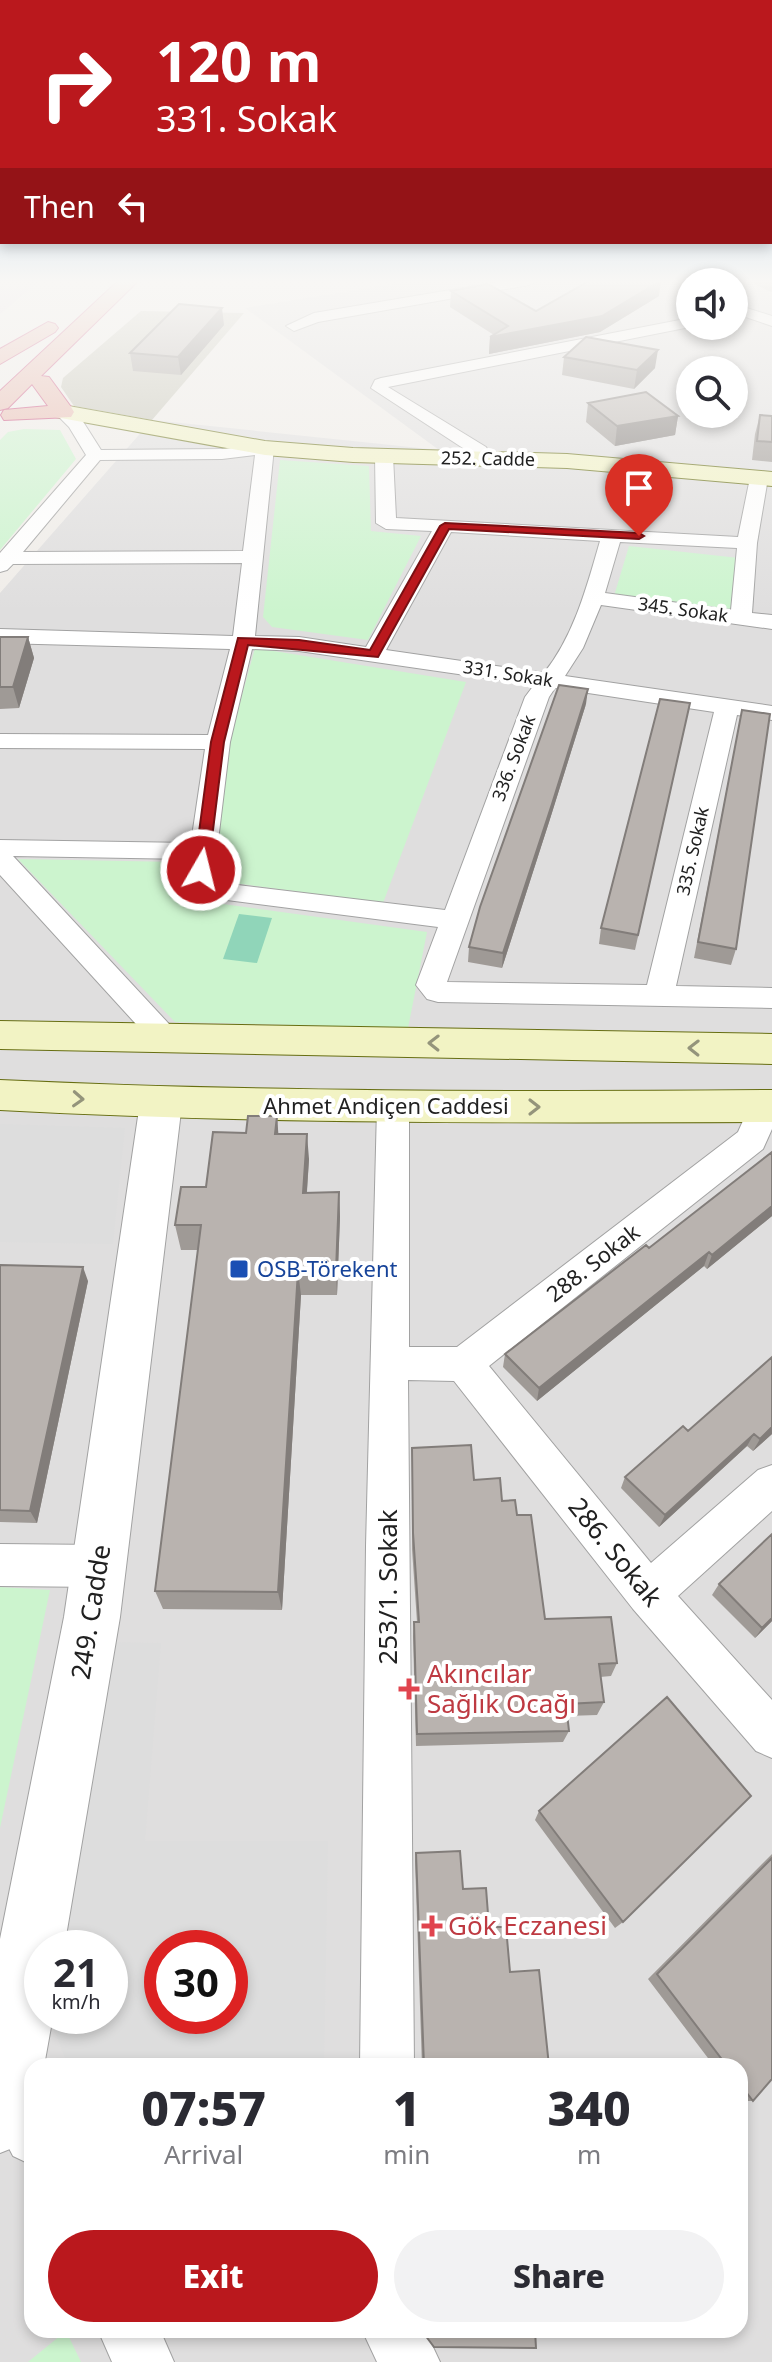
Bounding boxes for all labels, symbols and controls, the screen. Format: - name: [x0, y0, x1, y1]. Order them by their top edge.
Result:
- text: 120 m: [156, 22, 321, 98]
- icon: right: [24, 32, 128, 136]
- text: 331. Sokak: [156, 94, 337, 143]
- icon: left: [111, 184, 155, 228]
- text: Then: [24, 186, 95, 227]
- map controls: [676, 268, 748, 428]
- button: sound: [676, 268, 748, 340]
- button: search: [676, 356, 748, 428]
- street label: 252. Cadde: [441, 445, 535, 471]
- pin: [605, 454, 673, 536]
- icon: arrive: [617, 466, 661, 510]
- street label: 345. Sokak: [637, 591, 730, 627]
- street label: 331. Sokak: [462, 654, 555, 692]
- street label: 336. Sokak: [486, 711, 541, 804]
- street label: 335. Sokak: [670, 804, 714, 898]
- position arrow: [159, 828, 243, 912]
- one-way arrow: [427, 1034, 440, 1052]
- one-way arrow: [687, 1039, 700, 1057]
- one-way arrow: [72, 1090, 85, 1107]
- street label: Ahmet Andiçen Caddesi: [263, 1090, 509, 1120]
- one-way arrow: [528, 1098, 541, 1116]
- street label: 288. Sokak: [540, 1216, 645, 1308]
- place label: OSB-Törekent: [257, 1253, 398, 1283]
- marker: OSB-Törekent: [228, 1258, 250, 1280]
- street label: 286. Sokak: [561, 1489, 671, 1614]
- street label: 253/1. Sokak: [369, 1509, 405, 1665]
- street label: 249. Cadde: [62, 1542, 118, 1682]
- place label: Akıncılar Sağlık Ocağı: [427, 1655, 576, 1721]
- marker: Akıncılar Sağlık Ocağı: [398, 1678, 420, 1700]
- place label: Gök Eczanesi: [448, 1907, 607, 1943]
- marker: Gök Eczanesi: [423, 1917, 441, 1935]
- speed limit sign: 30: [144, 1930, 248, 2034]
- text: 21: [53, 1944, 99, 1999]
- text: km/h: [51, 1988, 101, 2015]
- text: 07:57: [141, 2075, 266, 2140]
- text: 1: [393, 2075, 421, 2140]
- text: 340: [548, 2075, 631, 2140]
- text: Arrival: [164, 2136, 243, 2172]
- text: min: [383, 2136, 430, 2172]
- text: m: [577, 2136, 601, 2172]
- button: Exit: [48, 2230, 378, 2322]
- button: Share: [394, 2230, 724, 2322]

